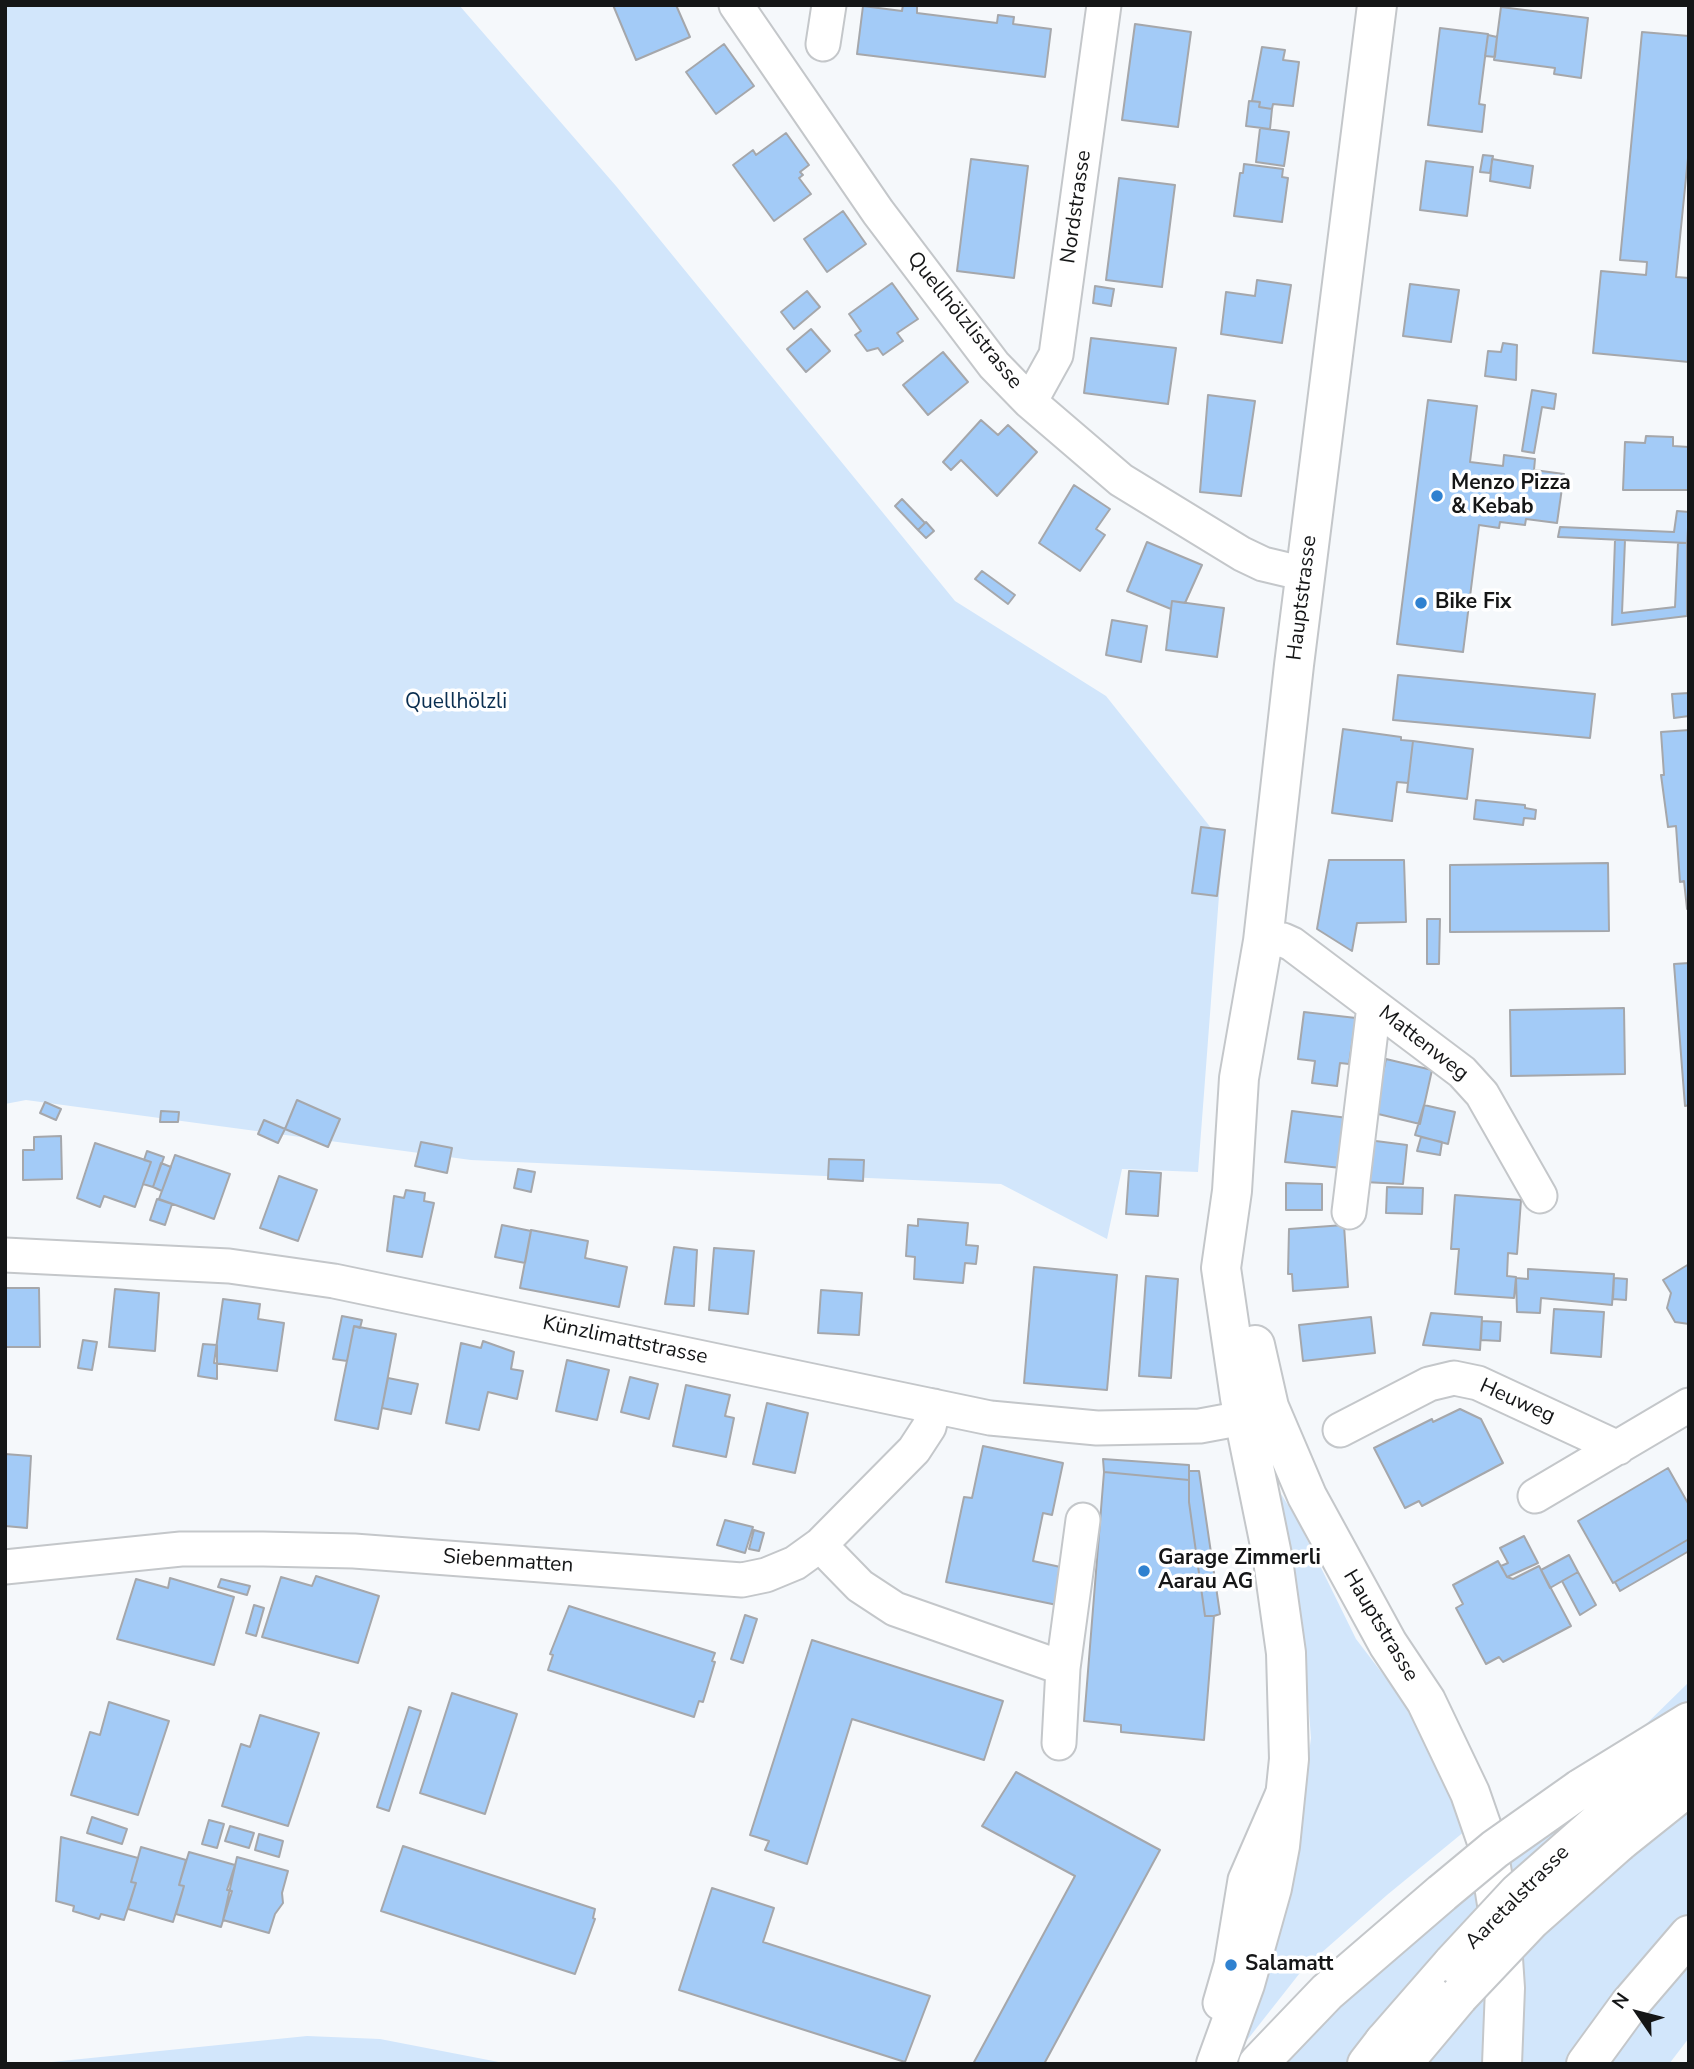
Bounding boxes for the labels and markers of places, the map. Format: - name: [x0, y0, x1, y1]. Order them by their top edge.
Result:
- place label: Menzo Pizza & Kebab: [1451, 471, 1571, 521]
- marker: Menzo Pizza & Kebab: [1429, 488, 1445, 504]
- place label: Bike Fix: [1435, 590, 1512, 616]
- marker: Bike Fix: [1413, 595, 1429, 611]
- place label: Garage Zimmerli Aarau AG: [1158, 1546, 1321, 1596]
- marker: Garage Zimmerli Aarau AG: [1136, 1563, 1152, 1579]
- place label: Salamatt: [1245, 1952, 1333, 1978]
- marker: Salamatt: [1223, 1957, 1239, 1973]

